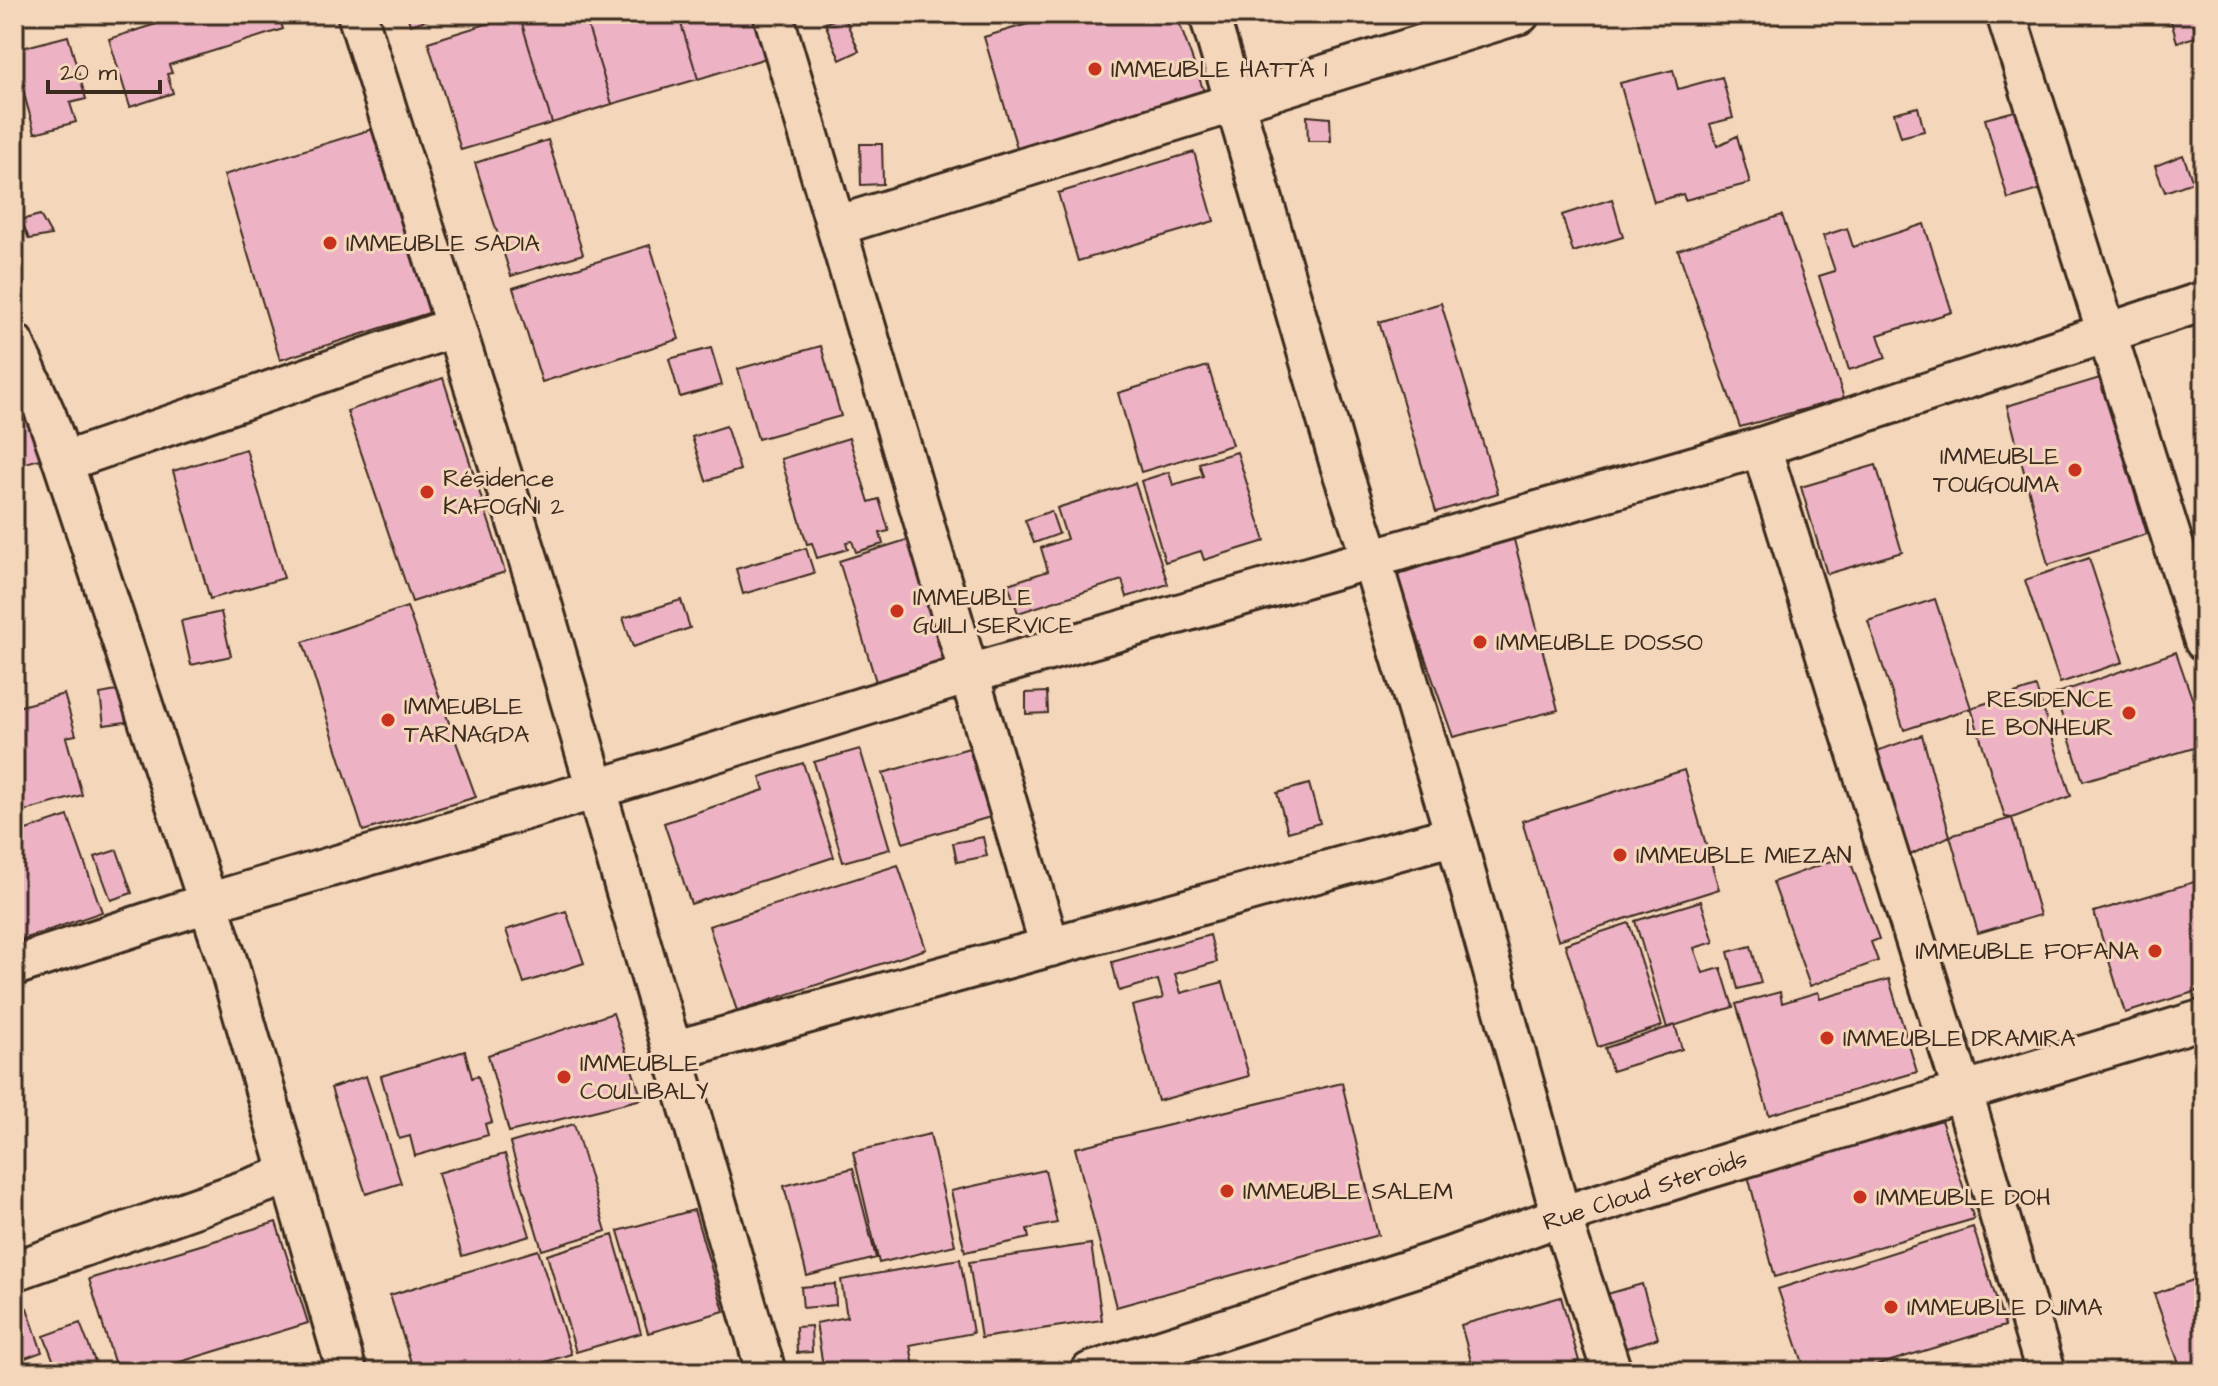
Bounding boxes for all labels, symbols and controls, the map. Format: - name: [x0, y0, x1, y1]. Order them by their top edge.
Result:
- scale bar: [48, 44, 160, 94]
- place label: IMMEUBLE HATTA 1: [1111, 53, 1327, 87]
- text: 20 m: [60, 56, 117, 90]
- marker: IMMEUBLE HATTA 1: [1086, 60, 1104, 78]
- place label: IMMEUBLE SADIA: [346, 227, 540, 261]
- marker: IMMEUBLE SADIA: [321, 234, 339, 252]
- place label: IMMEUBLE TOUGOUMA: [1933, 440, 2059, 502]
- marker: IMMEUBLE TOUGOUMA: [2066, 461, 2084, 479]
- place label: Résidence KAFOGNI 2: [443, 462, 565, 524]
- marker: Résidence KAFOGNI 2: [418, 483, 436, 501]
- place label: IMMEUBLE GUILI SERVICE: [913, 581, 1073, 643]
- marker: IMMEUBLE GUILI SERVICE: [888, 602, 906, 620]
- place label: IMMEUBLE DOSSO: [1496, 626, 1703, 660]
- marker: IMMEUBLE DOSSO: [1471, 633, 1489, 651]
- place label: RESIDENCE LE BONHEUR: [1965, 683, 2113, 745]
- place label: IMMEUBLE TARNAGDA: [404, 690, 529, 752]
- marker: RESIDENCE LE BONHEUR: [2120, 704, 2138, 722]
- marker: IMMEUBLE TARNAGDA: [379, 711, 397, 729]
- place label: IMMEUBLE MIEZAN: [1636, 839, 1851, 873]
- marker: IMMEUBLE MIEZAN: [1611, 846, 1629, 864]
- place label: IMMEUBLE FOFANA: [1915, 935, 2139, 969]
- marker: IMMEUBLE FOFANA: [2146, 942, 2164, 960]
- place label: IMMEUBLE DRAMIRA: [1843, 1022, 2076, 1056]
- marker: IMMEUBLE DRAMIRA: [1818, 1029, 1836, 1047]
- place label: IMMEUBLE COULIBALY: [580, 1047, 709, 1109]
- marker: IMMEUBLE COULIBALY: [555, 1068, 573, 1086]
- street label: Rue Cloud Steroids: [1539, 1142, 1752, 1240]
- place label: IMMEUBLE SALEM: [1243, 1175, 1453, 1209]
- place label: IMMEUBLE DOH: [1876, 1181, 2051, 1215]
- marker: IMMEUBLE SALEM: [1218, 1182, 1236, 1200]
- marker: IMMEUBLE DOH: [1851, 1188, 1869, 1206]
- place label: IMMEUBLE DJIMA: [1907, 1291, 2103, 1325]
- marker: IMMEUBLE DJIMA: [1882, 1298, 1900, 1316]

